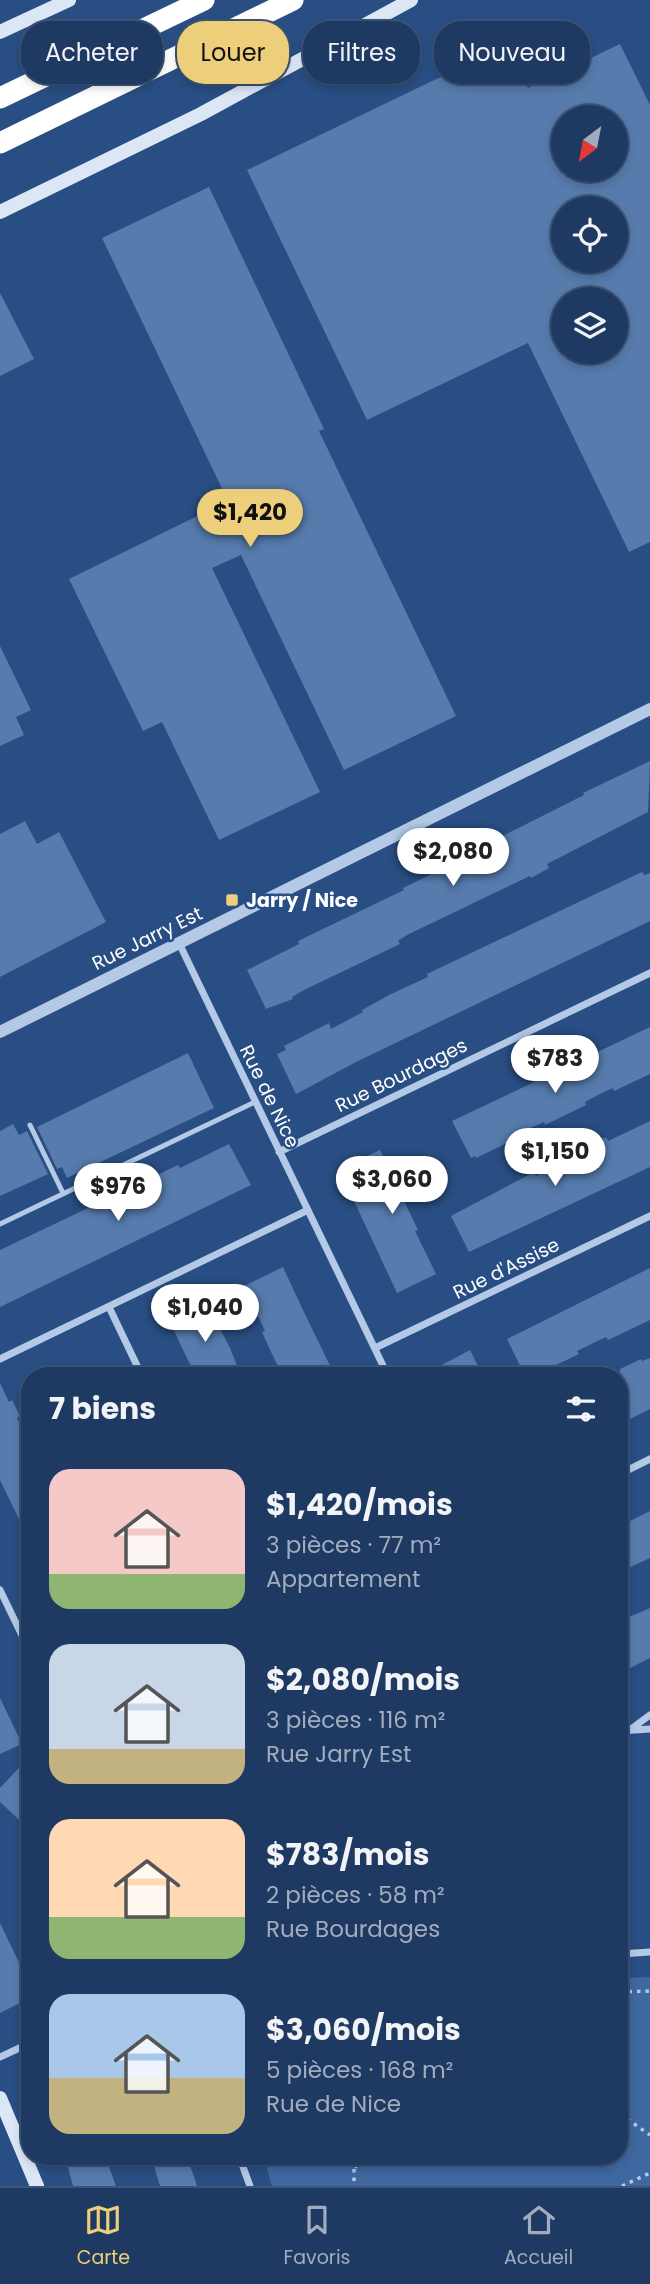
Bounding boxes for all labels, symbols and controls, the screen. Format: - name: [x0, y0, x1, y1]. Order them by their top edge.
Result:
- chip: Acheter: [21, 21, 163, 84]
- chip: Louer: [177, 21, 289, 84]
- chip: Filtres: [303, 21, 420, 84]
- chip: Nouveau: [434, 21, 590, 84]
- north arrow: [551, 105, 628, 182]
- map controls: [551, 105, 628, 364]
- button: locate: [551, 196, 628, 273]
- button: layers: [551, 287, 628, 364]
- pin: $1,420: [193, 490, 307, 549]
- text: $1,420: [213, 496, 287, 528]
- pin: $2,080: [396, 828, 510, 888]
- text: $2,080: [413, 835, 493, 867]
- place label: Jarry / Nice: [246, 887, 358, 914]
- marker: Jarry / Nice: [224, 892, 240, 908]
- street label: Rue Jarry Est: [87, 900, 207, 977]
- street label: Rue Bourdages: [331, 1032, 472, 1119]
- pin: $783: [514, 1036, 596, 1095]
- street label: Rue de Nice: [233, 1040, 306, 1152]
- text: $783: [527, 1042, 583, 1074]
- pin: $1,150: [498, 1128, 612, 1188]
- text: $1,150: [521, 1135, 589, 1167]
- pin: $3,060: [335, 1156, 449, 1216]
- text: $3,060: [352, 1163, 432, 1195]
- pin: $976: [77, 1164, 159, 1223]
- text: $976: [90, 1170, 146, 1202]
- street label: Rue d'Assise: [448, 1231, 564, 1306]
- pin: $1,040: [148, 1284, 262, 1344]
- text: $1,040: [167, 1291, 243, 1323]
- text: 7 biens: [49, 1387, 156, 1430]
- icon: filters: [562, 1390, 600, 1428]
- text: $1,420/mois: [266, 1483, 453, 1526]
- icon: home: [105, 1497, 189, 1581]
- text: 3 pièces · 77 m²: [266, 1529, 441, 1561]
- text: Appartement: [266, 1563, 420, 1595]
- text: $2,080/mois: [266, 1658, 460, 1701]
- icon: home: [105, 1672, 189, 1756]
- text: 3 pièces · 116 m²: [266, 1704, 445, 1736]
- text: Rue Jarry Est: [266, 1738, 411, 1770]
- text: $783/mois: [266, 1833, 429, 1876]
- icon: home: [105, 1847, 189, 1931]
- text: 2 pièces · 58 m²: [266, 1879, 445, 1911]
- text: Rue Bourdages: [266, 1913, 440, 1945]
- text: $3,060/mois: [266, 2008, 461, 2051]
- icon: home: [105, 2022, 189, 2106]
- text: 5 pièces · 168 m²: [266, 2054, 453, 2086]
- text: Rue de Nice: [266, 2088, 401, 2120]
- tab: Carte: [77, 2201, 130, 2272]
- tab: Favoris: [284, 2201, 351, 2272]
- tab: Accueil: [504, 2201, 573, 2272]

